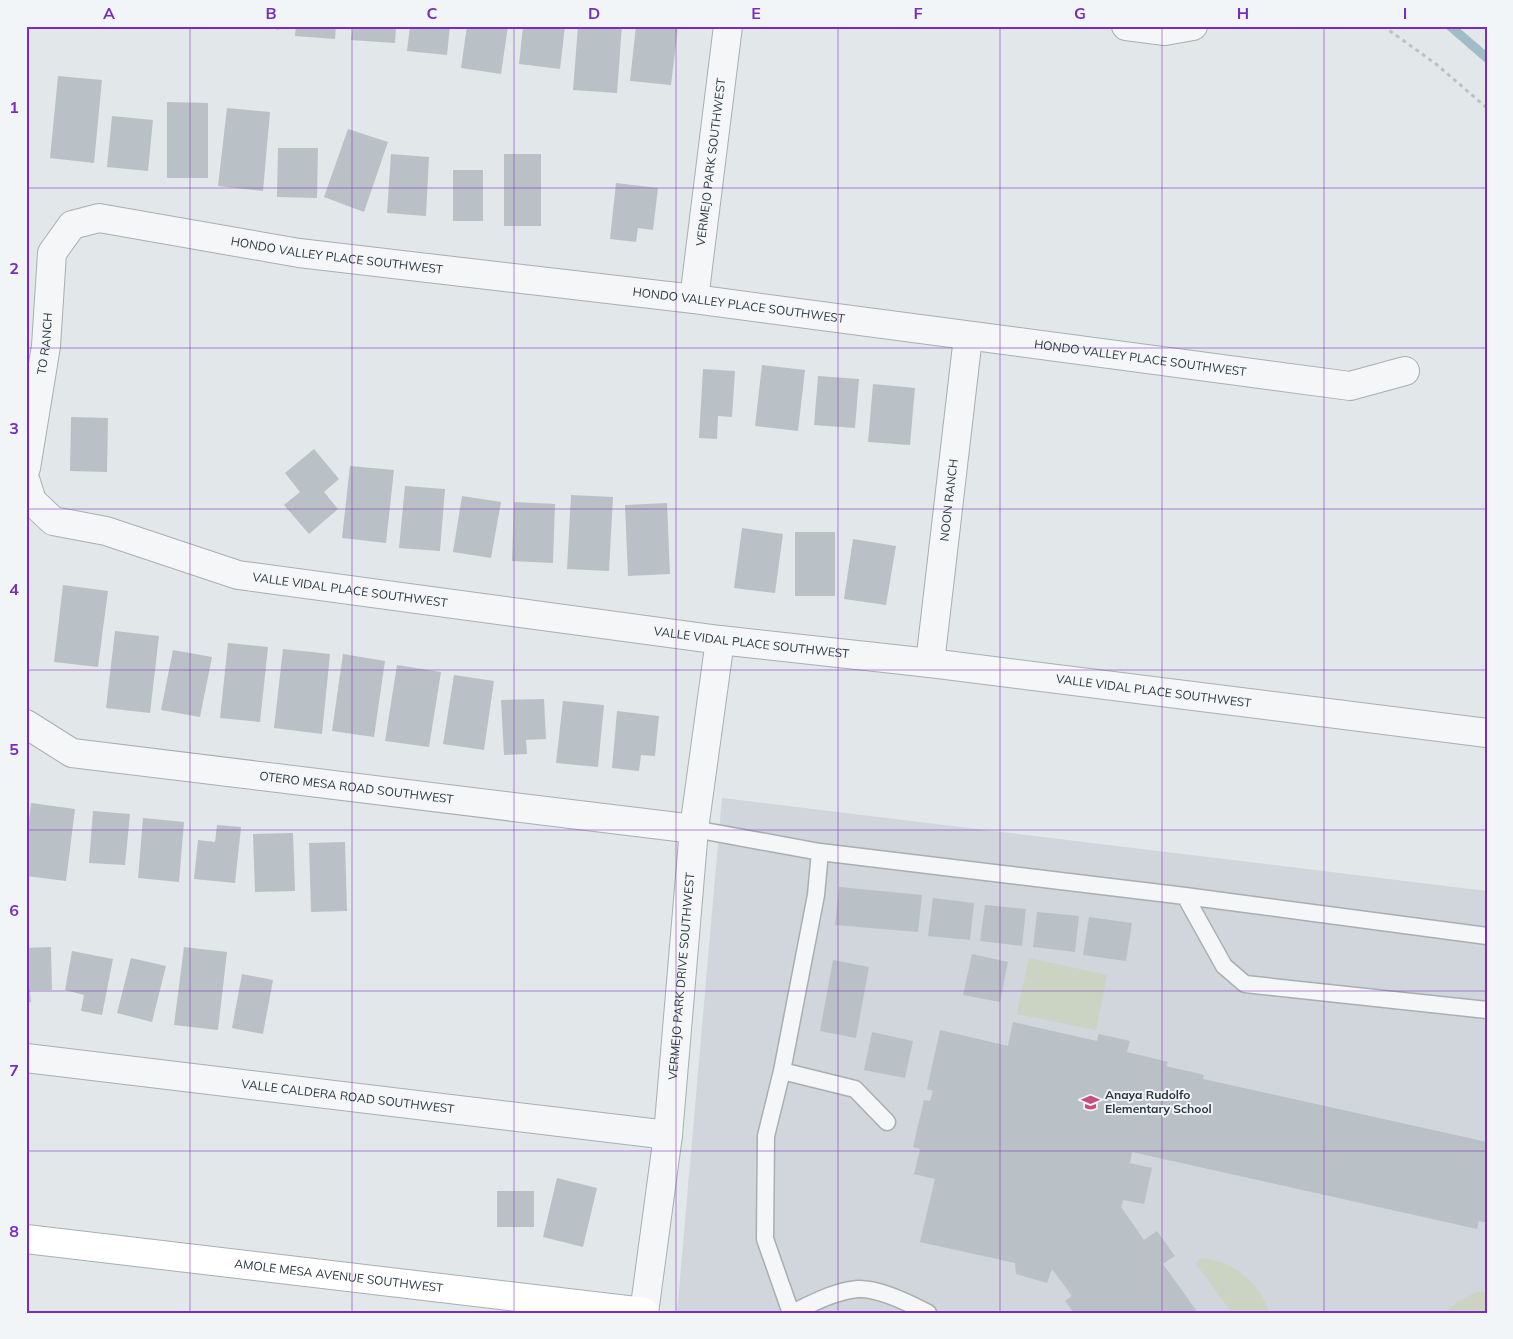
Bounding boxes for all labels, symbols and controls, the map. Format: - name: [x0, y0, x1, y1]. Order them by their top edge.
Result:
- text: A: [103, 3, 115, 23]
- text: B: [265, 3, 277, 23]
- text: C: [427, 3, 438, 23]
- text: D: [588, 3, 600, 23]
- text: E: [751, 3, 761, 23]
- text: F: [913, 3, 923, 23]
- text: G: [1074, 3, 1086, 23]
- text: H: [1237, 3, 1249, 23]
- text: I: [1403, 3, 1407, 23]
- street label: VERMEJO PARK SOUTHWEST: [693, 76, 729, 247]
- text: 1: [9, 97, 19, 117]
- street label: HONDO VALLEY PLACE SOUTHWEST: [230, 233, 444, 277]
- text: 2: [9, 258, 19, 278]
- street label: HONDO VALLEY PLACE SOUTHWEST: [632, 284, 847, 326]
- street label: TO RANCH: [33, 312, 55, 376]
- street label: HONDO VALLEY PLACE SOUTHWEST: [1033, 336, 1248, 379]
- text: 3: [9, 418, 19, 438]
- street label: NOON RANCH: [936, 458, 961, 542]
- street label: VALLE VIDAL PLACE SOUTHWEST: [252, 569, 449, 610]
- text: 4: [9, 579, 19, 599]
- street label: VALLE VIDAL PLACE SOUTHWEST: [653, 623, 851, 661]
- street label: VALLE VIDAL PLACE SOUTHWEST: [1055, 671, 1253, 710]
- text: 5: [9, 739, 19, 759]
- street label: OTERO MESA ROAD SOUTHWEST: [259, 768, 455, 807]
- street label: VERMEJO PARK DRIVE SOUTHWEST: [665, 871, 697, 1080]
- text: 6: [9, 900, 19, 920]
- text: 7: [9, 1060, 19, 1080]
- street label: VALLE CALDERA ROAD SOUTHWEST: [240, 1076, 456, 1116]
- place label: Anaya Rudolfo Elementary School: [1105, 1087, 1212, 1116]
- school or university icon: Anaya Rudolfo Elementary School: [1081, 1092, 1101, 1112]
- text: 8: [9, 1221, 19, 1241]
- street label: AMOLE MESA AVENUE SOUTHWEST: [234, 1256, 445, 1295]

